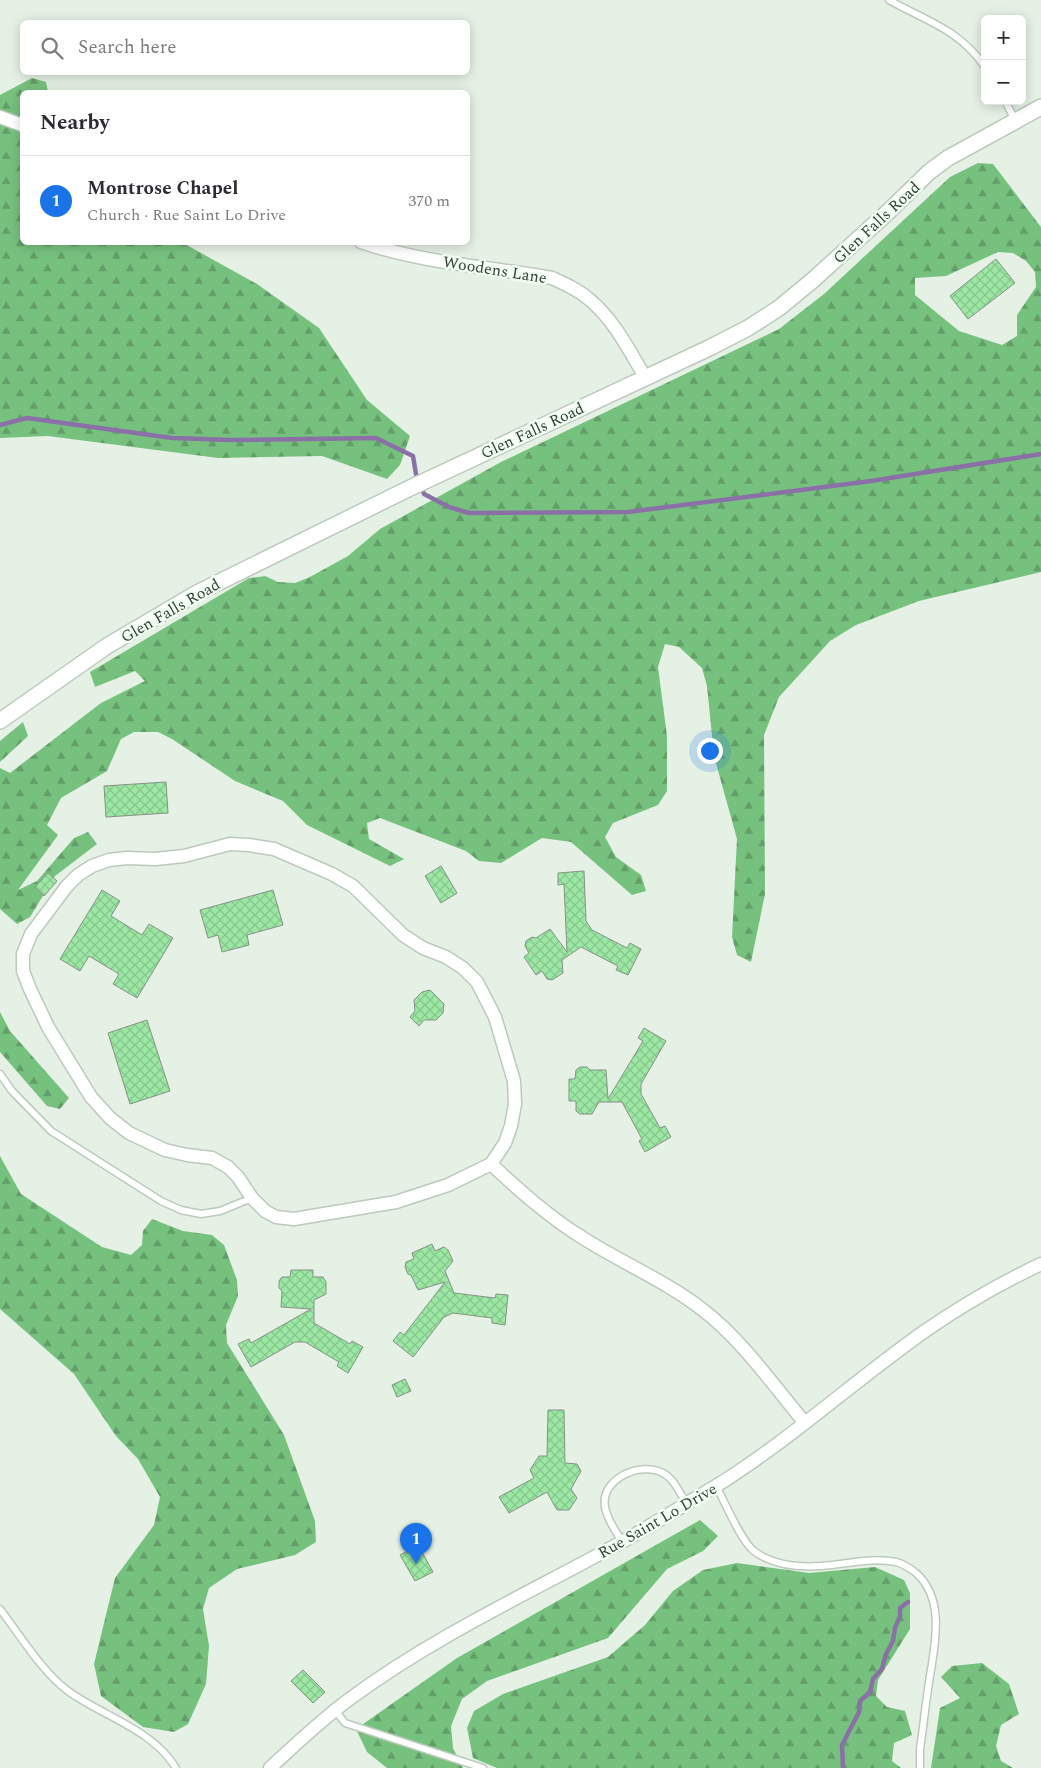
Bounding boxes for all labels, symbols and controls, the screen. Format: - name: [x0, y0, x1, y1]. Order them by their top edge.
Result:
- map controls: [981, 15, 1026, 105]
- button: +: [981, 15, 1026, 60]
- search box: [20, 20, 470, 75]
- text: Search here: [78, 33, 177, 62]
- icon: search: [38, 34, 66, 62]
- button: −: [981, 60, 1026, 105]
- text: Nearby: [40, 107, 110, 139]
- text: Montrose Chapel: [87, 174, 238, 203]
- street label: Glen Falls Road: [828, 176, 926, 270]
- text: 1: [52, 189, 60, 213]
- text: 370 m: [408, 189, 450, 213]
- text: Church · Rue Saint Lo Drive: [87, 203, 286, 227]
- street label: Woodens Lane: [441, 250, 548, 290]
- street label: Glen Falls Road: [477, 396, 588, 465]
- street label: Glen Falls Road: [116, 573, 225, 649]
- your location: [697, 738, 723, 764]
- street label: Rue Saint Lo Drive: [594, 1477, 721, 1565]
- pin: 1: [400, 1523, 432, 1564]

